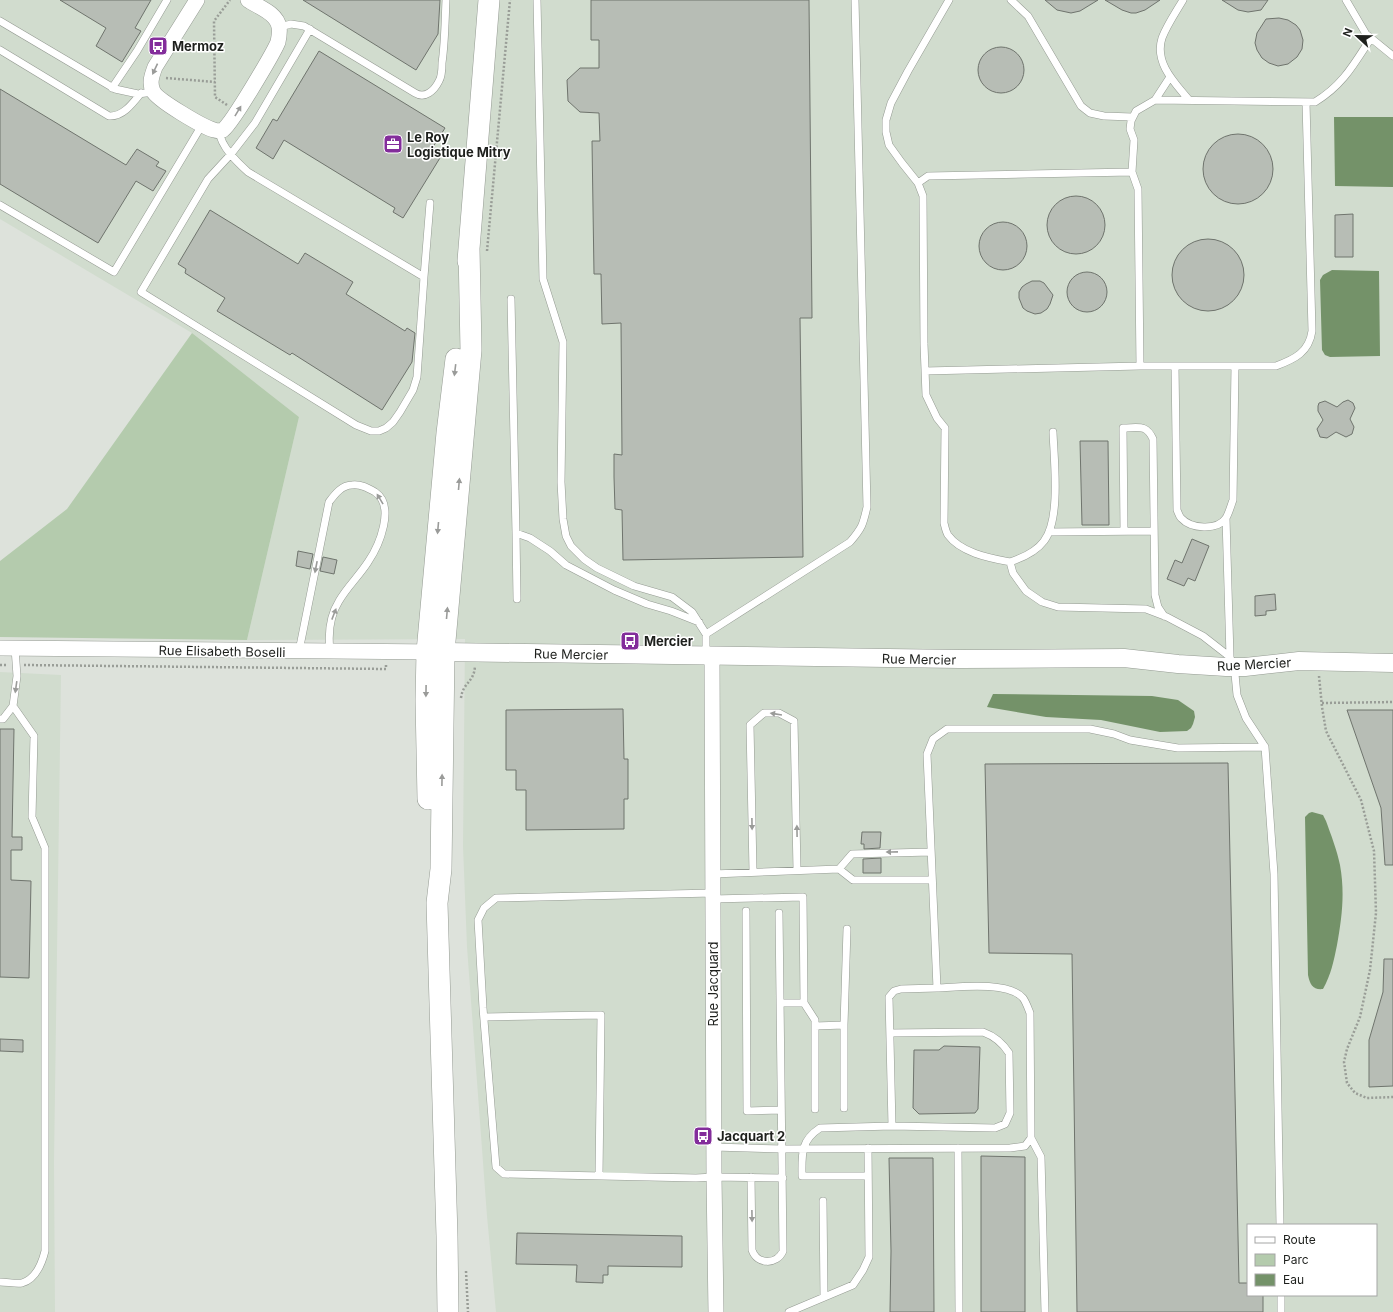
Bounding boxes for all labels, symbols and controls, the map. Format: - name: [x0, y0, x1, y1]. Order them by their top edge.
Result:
- north arrow: [1337, 16, 1377, 56]
- text: N: [1340, 26, 1356, 39]
- bus stop icon: Mermoz: [147, 35, 169, 57]
- place label: Mermoz: [172, 38, 224, 54]
- one-way arrow: [152, 64, 158, 75]
- one-way arrow: [234, 105, 241, 117]
- place label: Le Roy Logistique Mitry: [407, 129, 511, 160]
- office icon: Le Roy Logistique Mitry: [382, 133, 404, 155]
- one-way arrow: [451, 364, 458, 376]
- one-way arrow: [455, 478, 462, 490]
- one-way arrow: [377, 494, 384, 505]
- one-way arrow: [435, 522, 442, 534]
- one-way arrow: [313, 560, 319, 573]
- one-way arrow: [331, 607, 337, 619]
- one-way arrow: [444, 607, 451, 619]
- bus stop icon: Mercier: [619, 630, 641, 652]
- place label: Mercier: [644, 633, 694, 649]
- street label: Rue Elisabeth Boselli: [158, 642, 286, 660]
- street label: Rue Mercier: [534, 645, 608, 663]
- street label: Rue Mercier: [882, 650, 956, 668]
- street label: Rue Mercier: [1216, 654, 1292, 674]
- one-way arrow: [13, 681, 19, 693]
- one-way arrow: [423, 685, 429, 698]
- one-way arrow: [770, 711, 782, 717]
- one-way arrow: [439, 773, 445, 786]
- one-way arrow: [749, 818, 756, 830]
- one-way arrow: [793, 825, 800, 837]
- one-way arrow: [885, 849, 898, 855]
- street label: Rue Jacquard: [705, 941, 721, 1027]
- bus stop icon: Jacquart 2: [692, 1125, 714, 1147]
- place label: Jacquart 2: [717, 1128, 785, 1144]
- one-way arrow: [749, 1210, 755, 1223]
- legend: [1247, 1224, 1377, 1296]
- text: Route: [1283, 1232, 1316, 1247]
- text: Parc: [1283, 1252, 1309, 1267]
- text: Eau: [1283, 1272, 1304, 1287]

